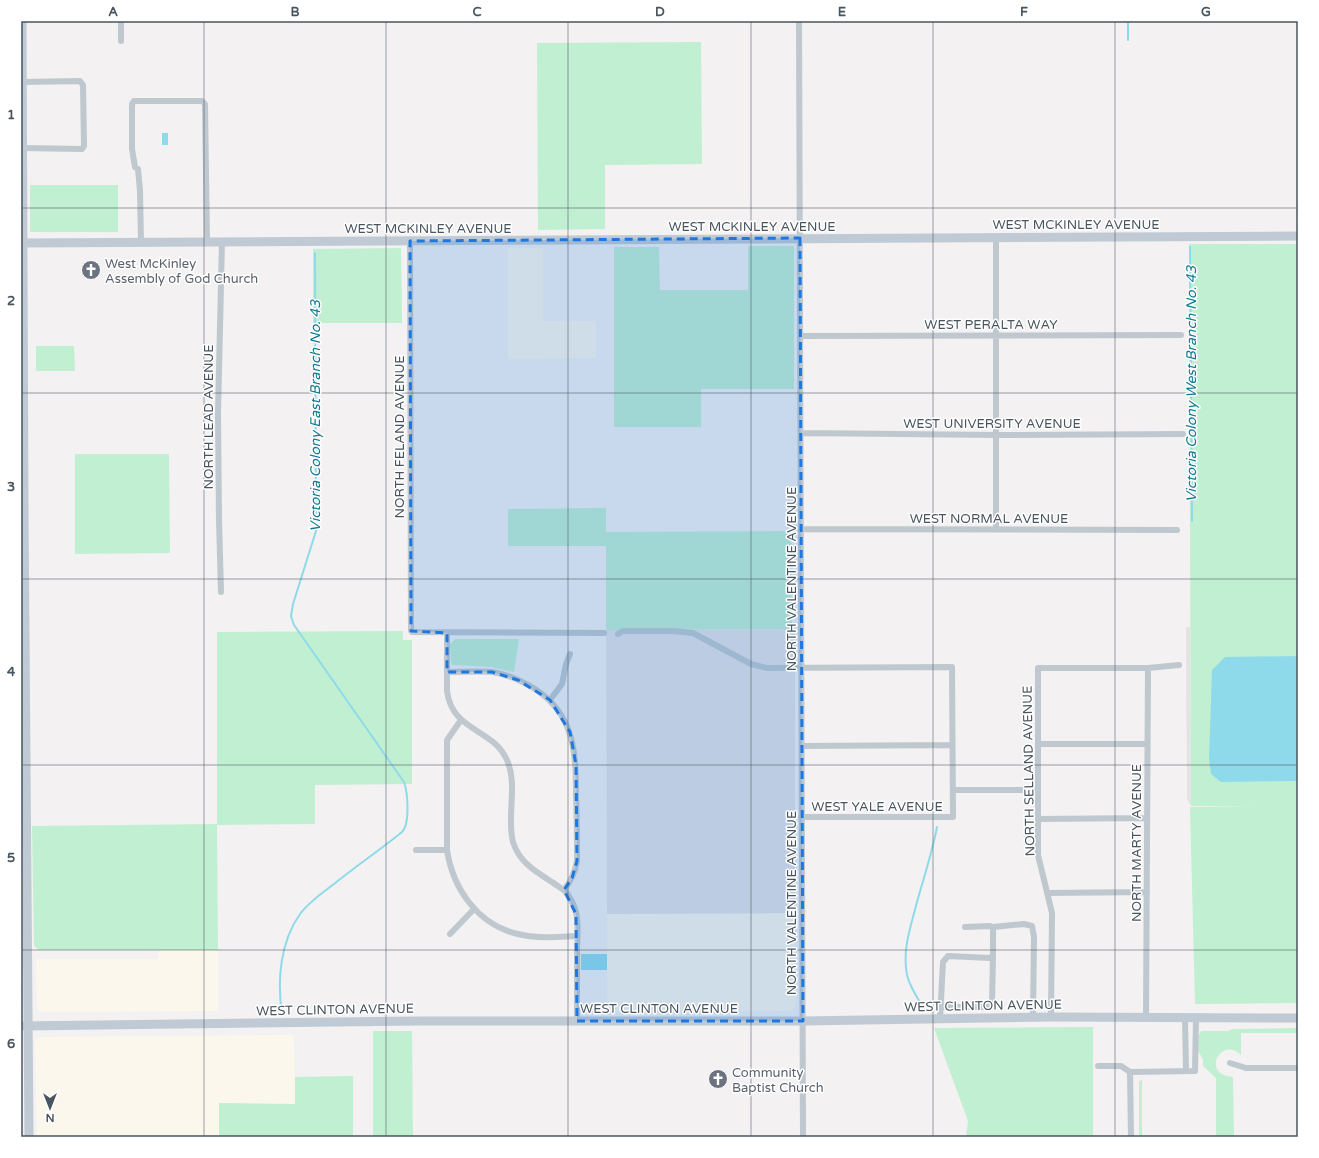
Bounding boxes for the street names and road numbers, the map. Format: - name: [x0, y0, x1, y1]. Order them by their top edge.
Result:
- street label: WEST MCKINLEY AVENUE: [992, 217, 1160, 233]
- street label: WEST MCKINLEY AVENUE: [668, 219, 836, 235]
- street label: WEST MCKINLEY AVENUE: [344, 221, 512, 237]
- street label: WEST PERALTA WAY: [924, 317, 1058, 333]
- street label: NORTH LEAD AVENUE: [201, 344, 217, 490]
- street label: NORTH FELAND AVENUE: [392, 355, 408, 519]
- street label: WEST UNIVERSITY AVENUE: [903, 416, 1081, 432]
- street label: NORTH VALENTINE AVENUE: [784, 487, 800, 671]
- street label: WEST NORMAL AVENUE: [910, 511, 1068, 527]
- street label: NORTH SELLAND AVENUE: [1020, 686, 1038, 856]
- street label: NORTH MARTY AVENUE: [1129, 764, 1145, 922]
- street label: WEST YALE AVENUE: [811, 799, 943, 815]
- street label: NORTH VALENTINE AVENUE: [784, 811, 800, 995]
- street label: WEST CLINTON AVENUE: [904, 997, 1062, 1015]
- street label: WEST CLINTON AVENUE: [256, 1001, 414, 1019]
- street label: WEST CLINTON AVENUE: [580, 1001, 738, 1017]

